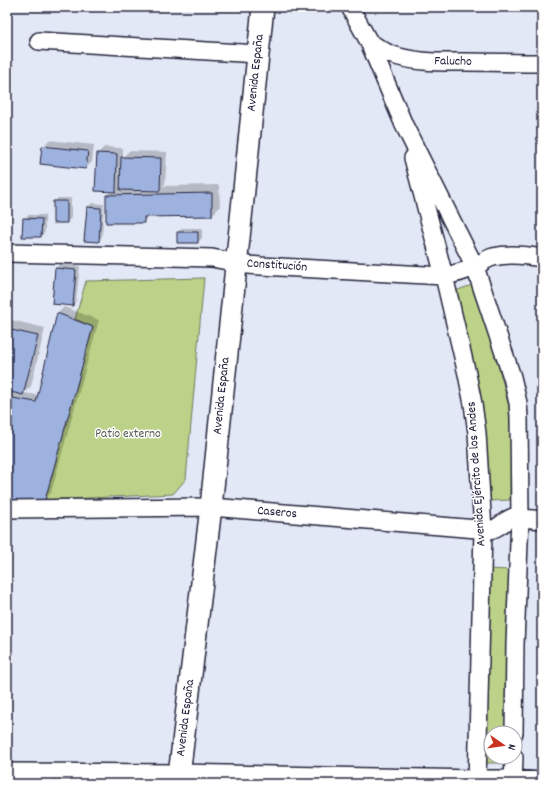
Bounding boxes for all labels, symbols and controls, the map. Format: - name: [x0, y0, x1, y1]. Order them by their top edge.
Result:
- street label: Avenida España: [243, 33, 270, 112]
- street label: Falucho: [434, 52, 472, 72]
- street label: Constitución: [246, 254, 308, 278]
- street label: Avenida España: [209, 356, 236, 435]
- street label: Avenida Ejército de los Andes: [462, 401, 492, 547]
- park label: Patio externo: [95, 425, 161, 444]
- street label: Caseros: [256, 502, 298, 524]
- street label: Avenida España: [172, 678, 200, 758]
- north arrow: [483, 725, 523, 765]
- text: N: [502, 742, 519, 752]

